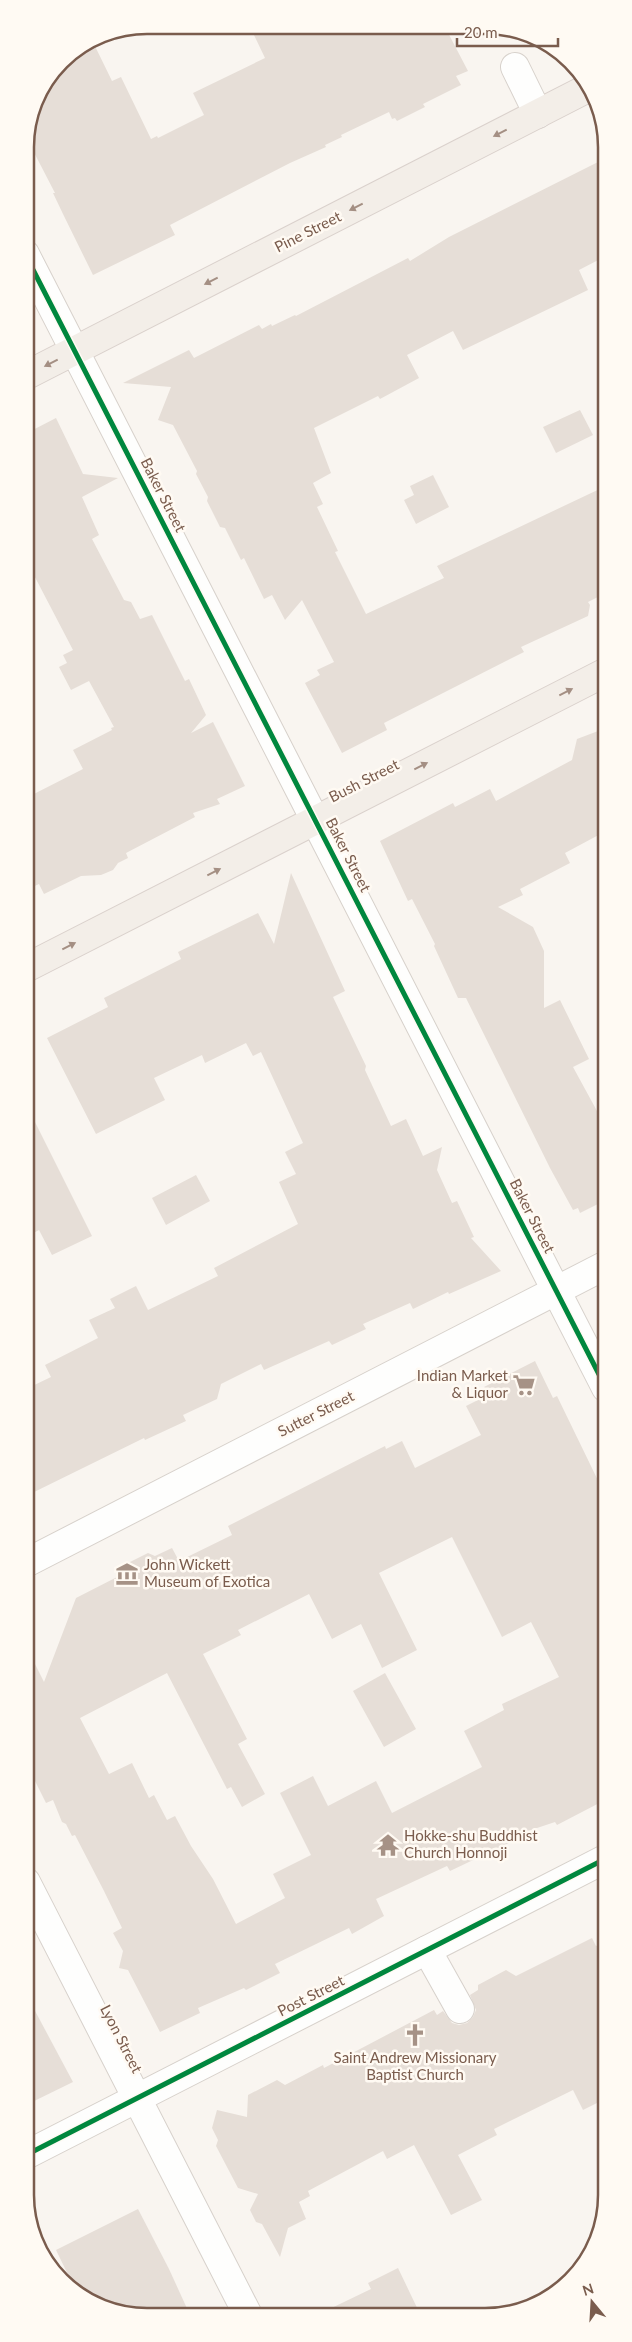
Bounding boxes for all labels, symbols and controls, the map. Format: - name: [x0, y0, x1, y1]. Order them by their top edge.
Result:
- scale bar: [457, 15, 558, 47]
- text: 20 m: [464, 23, 498, 41]
- one-way arrow: [493, 129, 507, 137]
- one-way arrow: [348, 203, 363, 211]
- street label: Pine Street: [271, 206, 344, 256]
- one-way arrow: [204, 277, 218, 285]
- one-way arrow: [43, 359, 58, 367]
- street label: Baker Street: [138, 455, 190, 535]
- one-way arrow: [558, 688, 573, 696]
- street label: Bush Street: [326, 755, 402, 805]
- one-way arrow: [414, 762, 428, 770]
- street label: Baker Street: [323, 815, 375, 895]
- one-way arrow: [207, 868, 221, 876]
- one-way arrow: [62, 942, 76, 950]
- street label: Baker Street: [507, 1176, 559, 1256]
- place label: Indian Market & Liquor: [417, 1366, 509, 1401]
- supermarket icon: Indian Market & Liquor: [511, 1372, 537, 1398]
- street label: Sutter Street: [274, 1386, 357, 1440]
- place label: John Wickett Museum of Exotica: [144, 1555, 270, 1590]
- museum icon: John Wickett Museum of Exotica: [114, 1561, 140, 1587]
- place label: Hokke-shu Buddhist Church Honnoji: [404, 1826, 538, 1861]
- temple icon: Hokke-shu Buddhist Church Honnoji: [375, 1832, 401, 1858]
- street label: Post Street: [274, 1970, 347, 2020]
- street label: Lyon Street: [97, 2001, 147, 2076]
- church icon: Saint Andrew Missionary Baptist Church: [402, 2022, 428, 2048]
- place label: Saint Andrew Missionary Baptist Church: [334, 2048, 497, 2083]
- north arrow: [567, 2277, 617, 2327]
- text: N: [580, 2279, 596, 2299]

